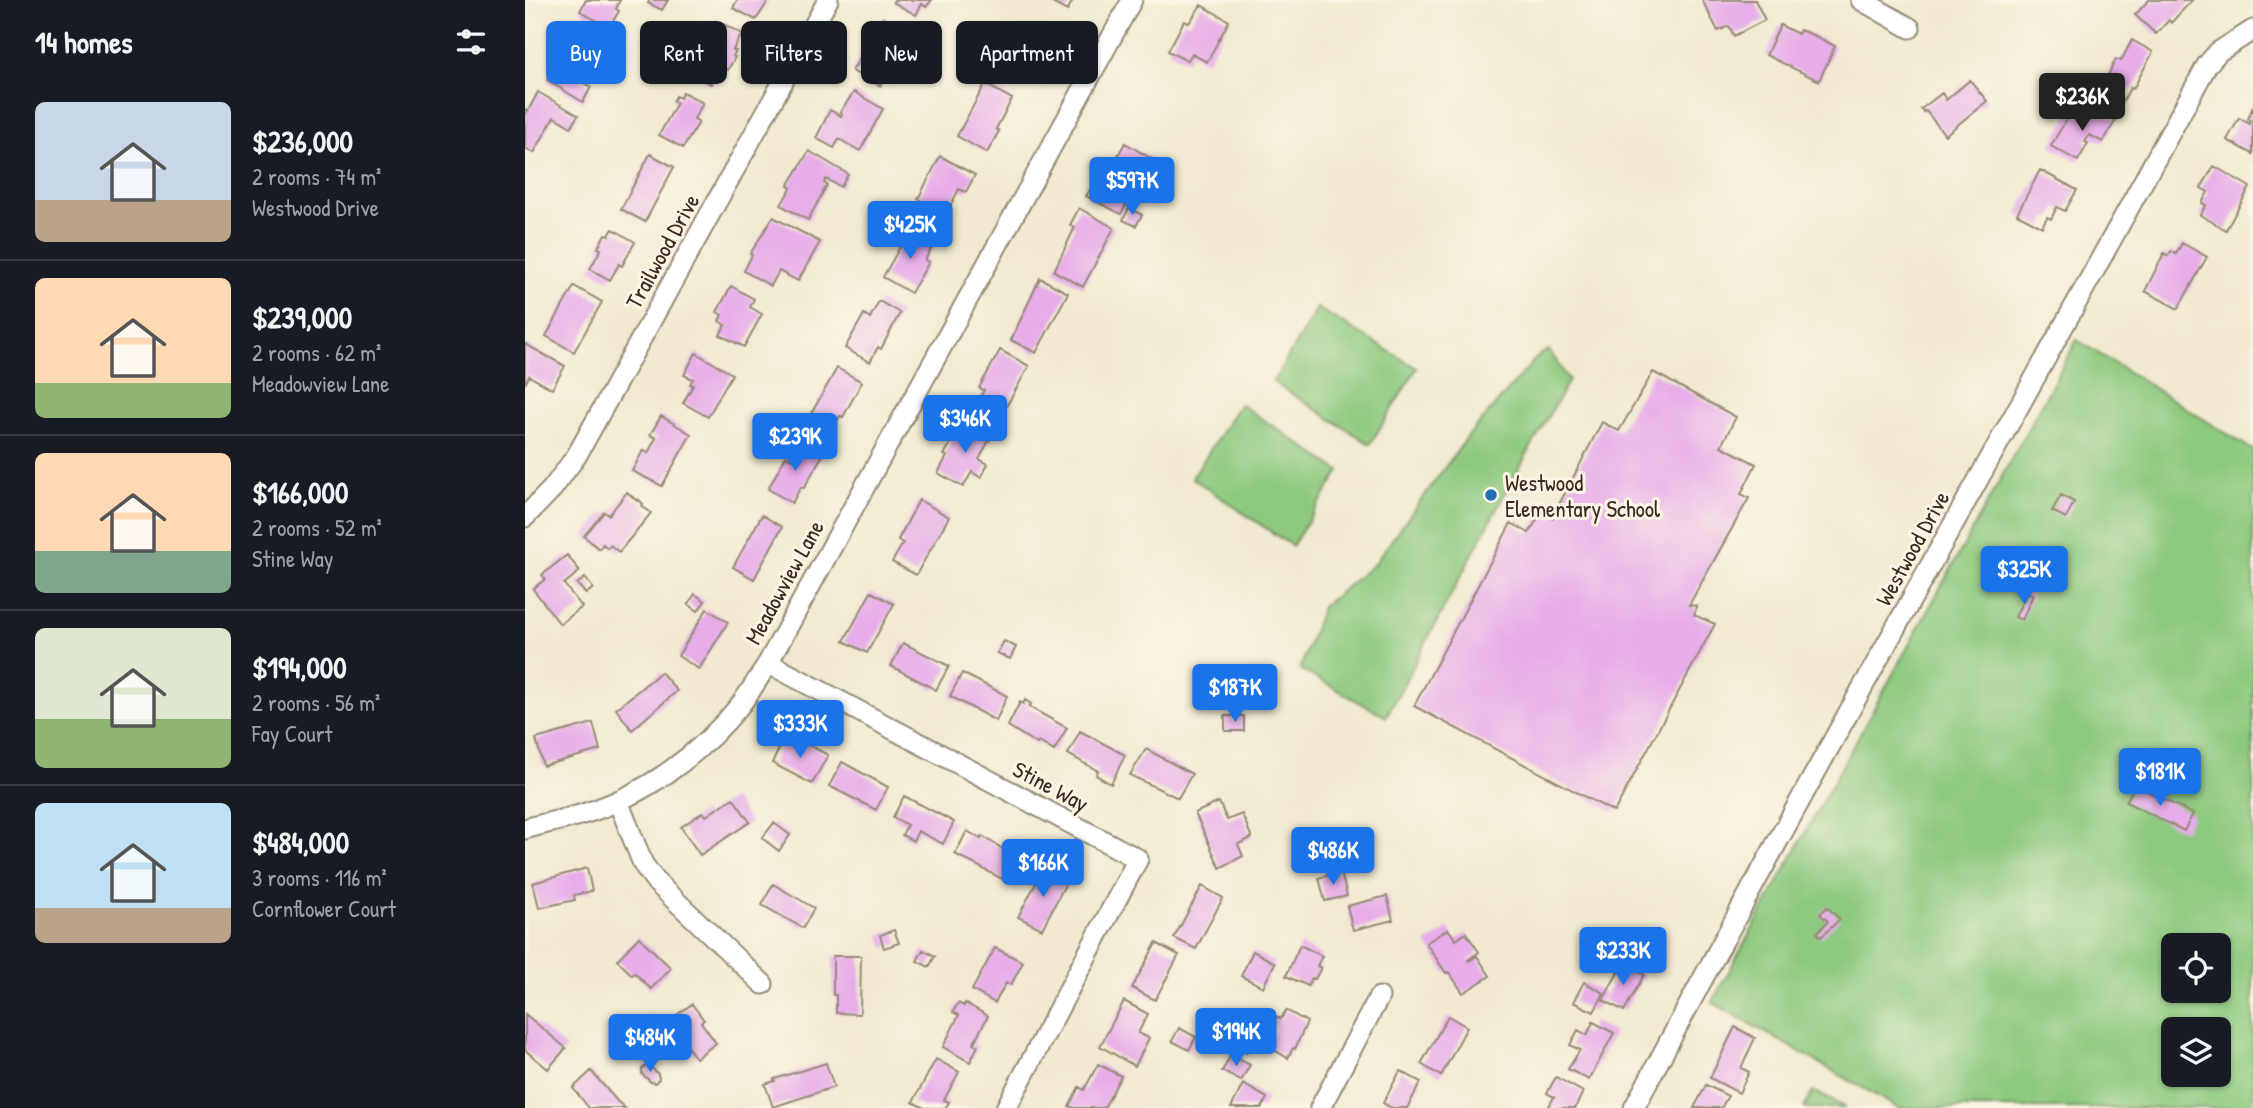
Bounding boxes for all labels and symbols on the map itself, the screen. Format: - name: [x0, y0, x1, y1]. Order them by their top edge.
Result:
- pin: $236K: [2033, 74, 2131, 133]
- pin: $597K: [1083, 158, 1181, 217]
- street label: Trailwood Drive: [618, 188, 706, 314]
- pin: $425K: [861, 202, 959, 261]
- pin: $346K: [916, 396, 1014, 455]
- pin: $239K: [746, 414, 844, 473]
- place label: Westwood Elementary School: [1505, 467, 1661, 524]
- street label: Westwood Drive: [1868, 485, 1956, 611]
- marker: Westwood Elementary School: [1483, 487, 1499, 503]
- street label: Meadowview Lane: [737, 514, 831, 650]
- pin: $325K: [1975, 546, 2073, 606]
- pin: $187K: [1186, 664, 1284, 724]
- pin: $333K: [751, 700, 849, 760]
- pin: $181K: [2111, 748, 2209, 808]
- street label: Stine Way: [1008, 753, 1094, 819]
- pin: $486K: [1284, 828, 1382, 887]
- pin: $166K: [994, 839, 1092, 899]
- pin: $233K: [1574, 928, 1672, 987]
- pin: $194K: [1187, 1009, 1285, 1068]
- pin: $484K: [601, 1014, 699, 1074]

